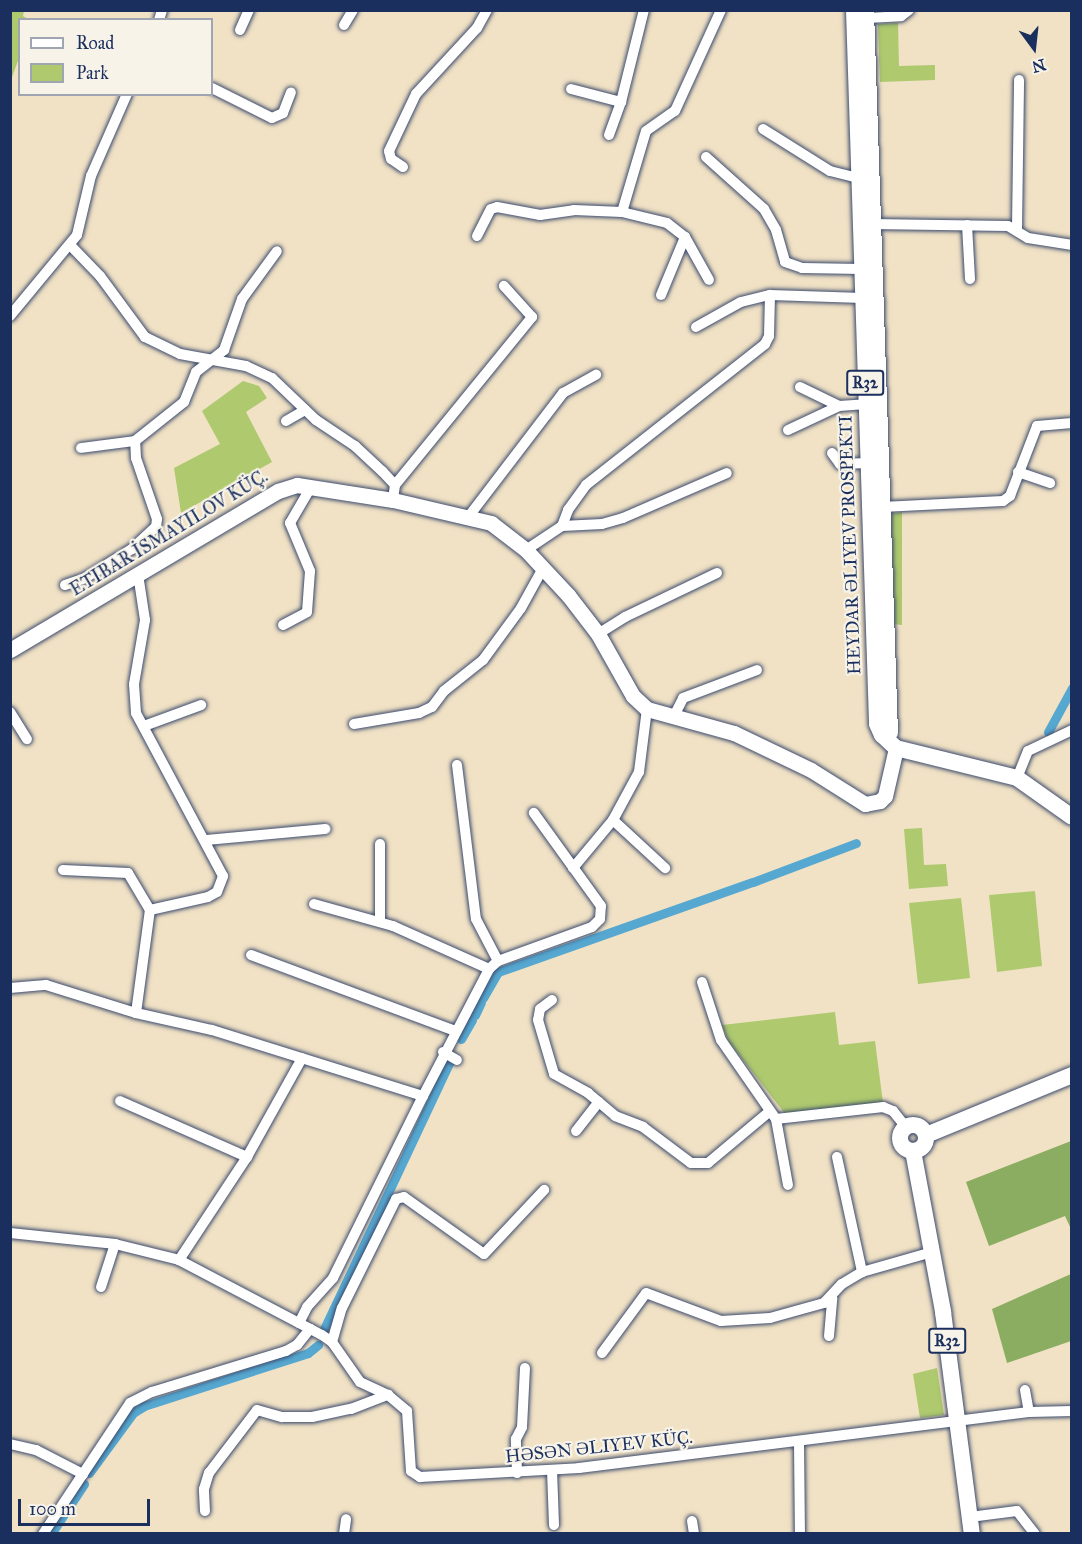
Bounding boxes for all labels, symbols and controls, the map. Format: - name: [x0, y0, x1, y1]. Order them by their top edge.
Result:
- legend: [18, 18, 213, 96]
- north arrow: [1004, 18, 1064, 78]
- text: Road: [76, 32, 114, 54]
- text: N: [1030, 55, 1048, 77]
- text: Park: [76, 62, 109, 84]
- road number: R32: [846, 370, 884, 396]
- street label: HEYDAR ƏLIYEV PROSPEKTI: [835, 415, 865, 675]
- street label: ETIBAR İSMAYILOV KÜÇ.: [66, 465, 272, 601]
- road number: R32: [928, 1328, 966, 1354]
- street label: HƏSƏN ƏLIYEV KÜÇ.: [504, 1426, 694, 1468]
- scale bar: [21, 1487, 153, 1525]
- text: 100 m: [29, 1498, 76, 1520]

